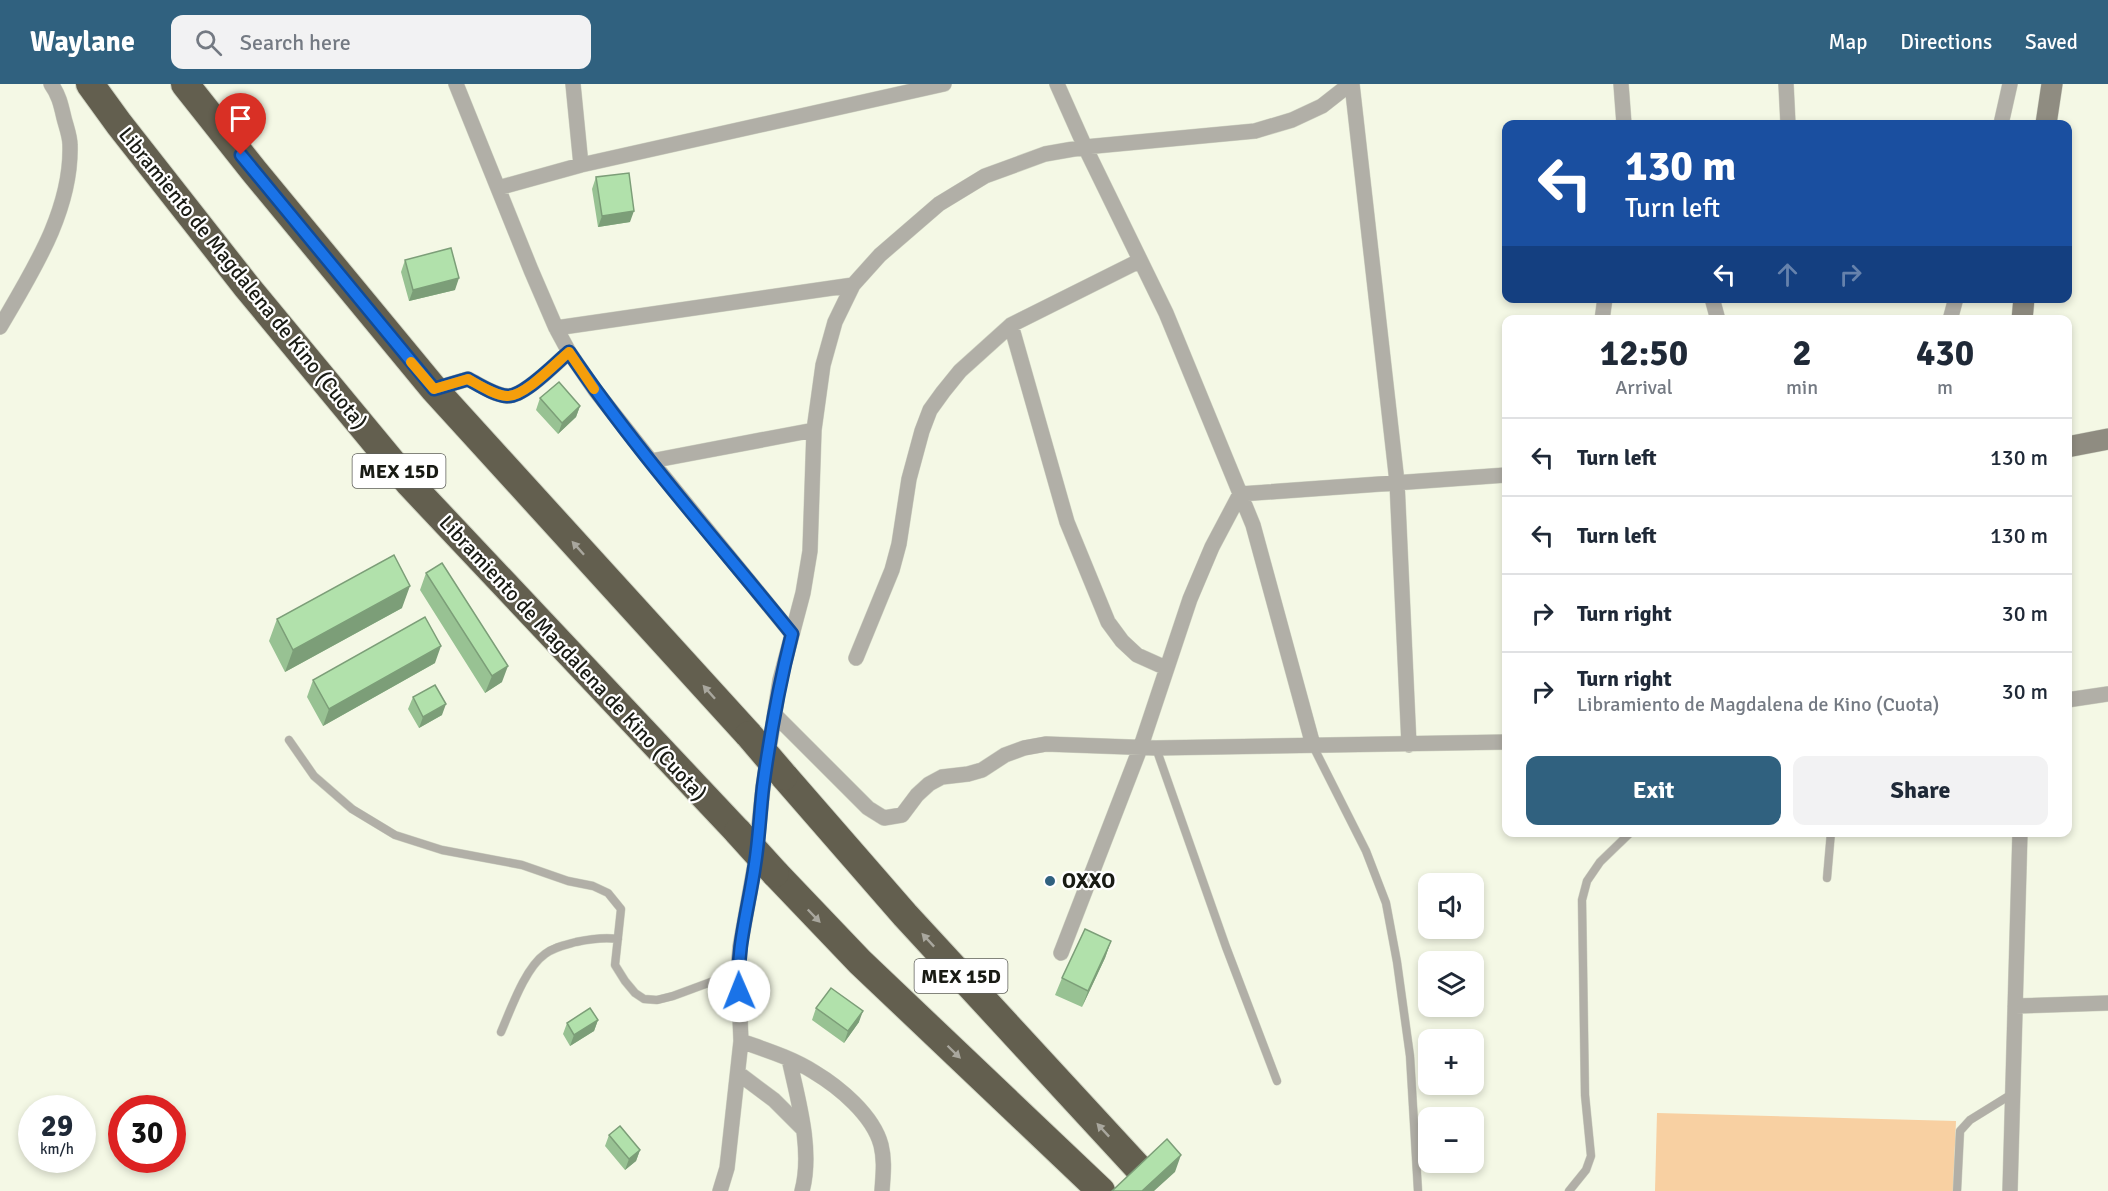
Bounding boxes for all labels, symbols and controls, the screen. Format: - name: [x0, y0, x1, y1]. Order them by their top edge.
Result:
- search box: [171, 15, 591, 69]
- text: Waylane: [30, 25, 135, 59]
- icon: search: [192, 26, 225, 59]
- text: Search here: [240, 29, 351, 56]
- text: Map: [1829, 29, 1867, 55]
- text: Directions: [1900, 29, 1992, 55]
- text: Saved: [2025, 29, 2078, 55]
- pin: [215, 93, 266, 155]
- icon: arrive: [224, 102, 257, 135]
- street label: Libramiento de Magdalena de Kino (Cuota): [113, 122, 373, 434]
- text: 130 m: [1625, 141, 1736, 192]
- icon: left: [1526, 144, 1604, 222]
- text: Turn left: [1625, 192, 1720, 225]
- icon: left: [1708, 258, 1741, 291]
- icon: ahead: [1771, 258, 1804, 291]
- icon: right: [1834, 258, 1867, 291]
- text: 12:50: [1600, 331, 1688, 376]
- text: 2: [1792, 331, 1812, 376]
- text: 430: [1916, 331, 1974, 376]
- text: Arrival: [1615, 375, 1673, 400]
- text: min: [1786, 375, 1818, 400]
- text: m: [1937, 375, 1953, 400]
- icon: left: [1526, 441, 1559, 474]
- text: Turn left: [1577, 444, 1657, 471]
- text: 130 m: [1990, 444, 2048, 471]
- road number: MEX 15D: [352, 454, 446, 488]
- street label: Libramiento de Magdalena de Kino (Cuota): [434, 510, 712, 806]
- icon: left: [1526, 519, 1559, 552]
- text: Turn left: [1577, 522, 1657, 549]
- text: 130 m: [1990, 522, 2048, 549]
- one-way arrow: [571, 540, 585, 555]
- icon: right: [1526, 597, 1559, 630]
- text: Turn right: [1577, 600, 1672, 627]
- text: 30 m: [2002, 600, 2048, 627]
- text: Turn right: [1577, 665, 1672, 692]
- icon: right: [1526, 675, 1559, 708]
- text: 30 m: [2002, 678, 2048, 705]
- one-way arrow: [703, 685, 716, 700]
- text: Libramiento de Magdalena de Kino (Cuota): [1577, 692, 1939, 717]
- button: Exit: [1526, 756, 1781, 825]
- button: Share: [1793, 756, 2048, 825]
- place label: OXXO: [1062, 868, 1115, 894]
- map controls: [1418, 873, 1484, 1173]
- button: sound: [1418, 873, 1484, 939]
- marker: OXXO: [1043, 874, 1057, 888]
- one-way arrow: [807, 908, 821, 923]
- one-way arrow: [922, 933, 935, 948]
- button: layers: [1418, 951, 1484, 1017]
- position arrow: [707, 959, 771, 1023]
- road number: MEX 15D: [914, 959, 1008, 993]
- button: +: [1418, 1029, 1484, 1095]
- one-way arrow: [946, 1045, 961, 1059]
- speed limit sign: 30: [108, 1095, 186, 1173]
- button: −: [1418, 1107, 1484, 1173]
- text: 29: [41, 1108, 73, 1145]
- one-way arrow: [1097, 1123, 1110, 1138]
- text: km/h: [40, 1140, 74, 1158]

